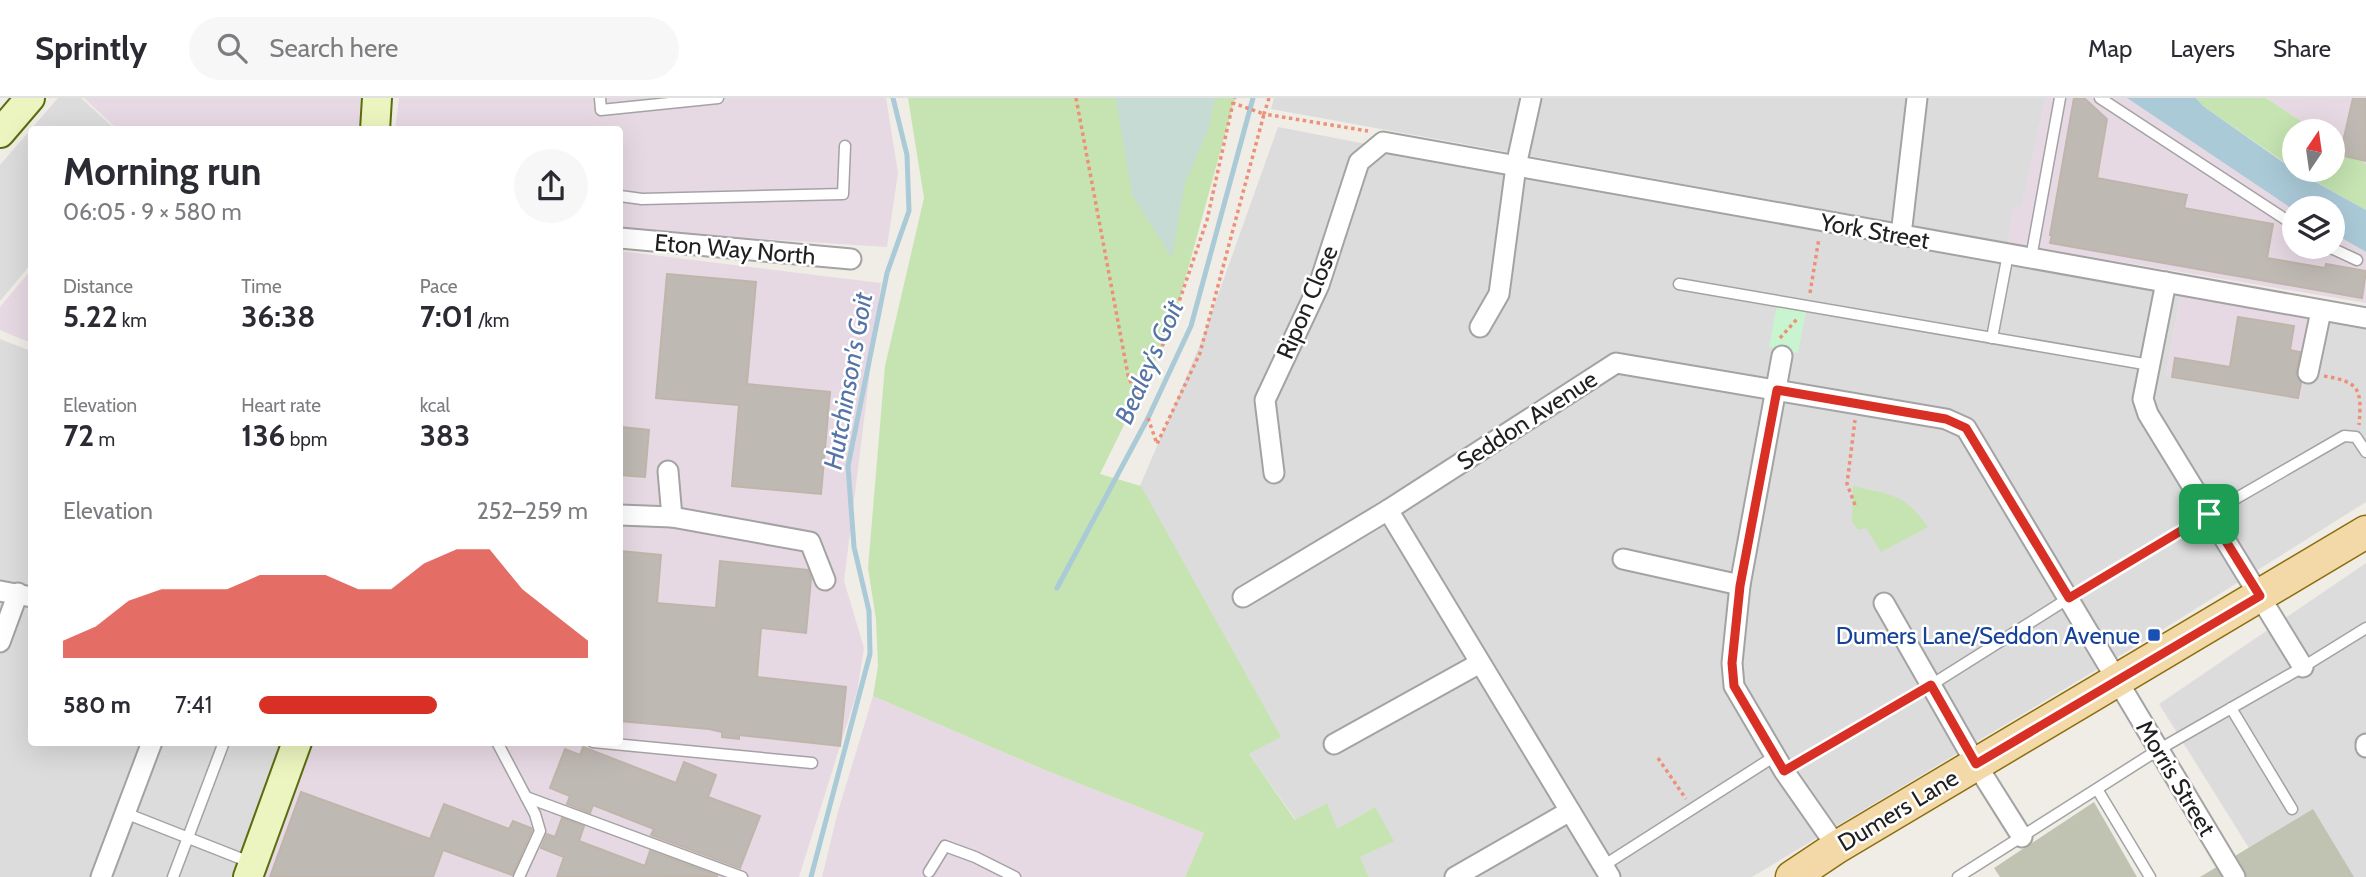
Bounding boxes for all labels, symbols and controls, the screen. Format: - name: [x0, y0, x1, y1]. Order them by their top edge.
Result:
- search box: [189, 17, 679, 80]
- text: Sprintly: [35, 28, 147, 68]
- icon: search: [213, 29, 251, 67]
- text: Search here: [269, 32, 398, 64]
- text: Map: [2088, 34, 2132, 63]
- text: Layers: [2170, 34, 2235, 63]
- text: Share: [2273, 34, 2331, 63]
- north arrow: [2282, 119, 2345, 182]
- map controls: [2282, 119, 2345, 259]
- text: Morning run: [63, 148, 262, 195]
- button: share: [514, 149, 588, 223]
- button: layers: [2282, 196, 2345, 259]
- text: 06:05 · 9 × 580 m: [63, 198, 242, 226]
- street label: York Street: [1817, 207, 1932, 255]
- street label: Eton Way North: [653, 228, 817, 270]
- street label: Ripon Close: [1270, 241, 1344, 363]
- text: Distance: [63, 275, 133, 298]
- text: Time: [241, 275, 282, 298]
- text: Pace: [420, 275, 458, 298]
- water label: Hutchinson's Goit: [817, 289, 880, 472]
- water label: Bealey's Goit: [1108, 294, 1191, 429]
- text: 5.22: [63, 298, 118, 335]
- text: 36:38: [241, 298, 315, 335]
- text: 7:01: [420, 298, 474, 335]
- text: km: [118, 309, 147, 332]
- text: /km: [474, 309, 509, 332]
- street label: Seddon Avenue: [1452, 364, 1602, 476]
- text: Elevation: [63, 394, 137, 417]
- text: Heart rate: [241, 394, 321, 417]
- text: kcal: [420, 394, 450, 417]
- text: 72: [63, 417, 94, 454]
- text: 136: [241, 417, 285, 454]
- text: 383: [420, 417, 470, 454]
- text: m: [94, 428, 115, 451]
- text: bpm: [285, 428, 328, 451]
- pin: [2179, 484, 2239, 544]
- icon: arrive: [2190, 495, 2228, 533]
- text: Elevation: [63, 497, 153, 525]
- text: 252–259 m: [477, 497, 588, 525]
- place label: Dumers Lane/Seddon Avenue: [1836, 621, 2140, 650]
- marker: Dumers Lane/Seddon Avenue: [2146, 627, 2162, 643]
- text: 580 m: [63, 691, 131, 719]
- text: 7:41: [175, 691, 212, 719]
- street label: Morris Street: [2130, 715, 2222, 841]
- street label: Dumers Lane: [1833, 763, 1963, 857]

